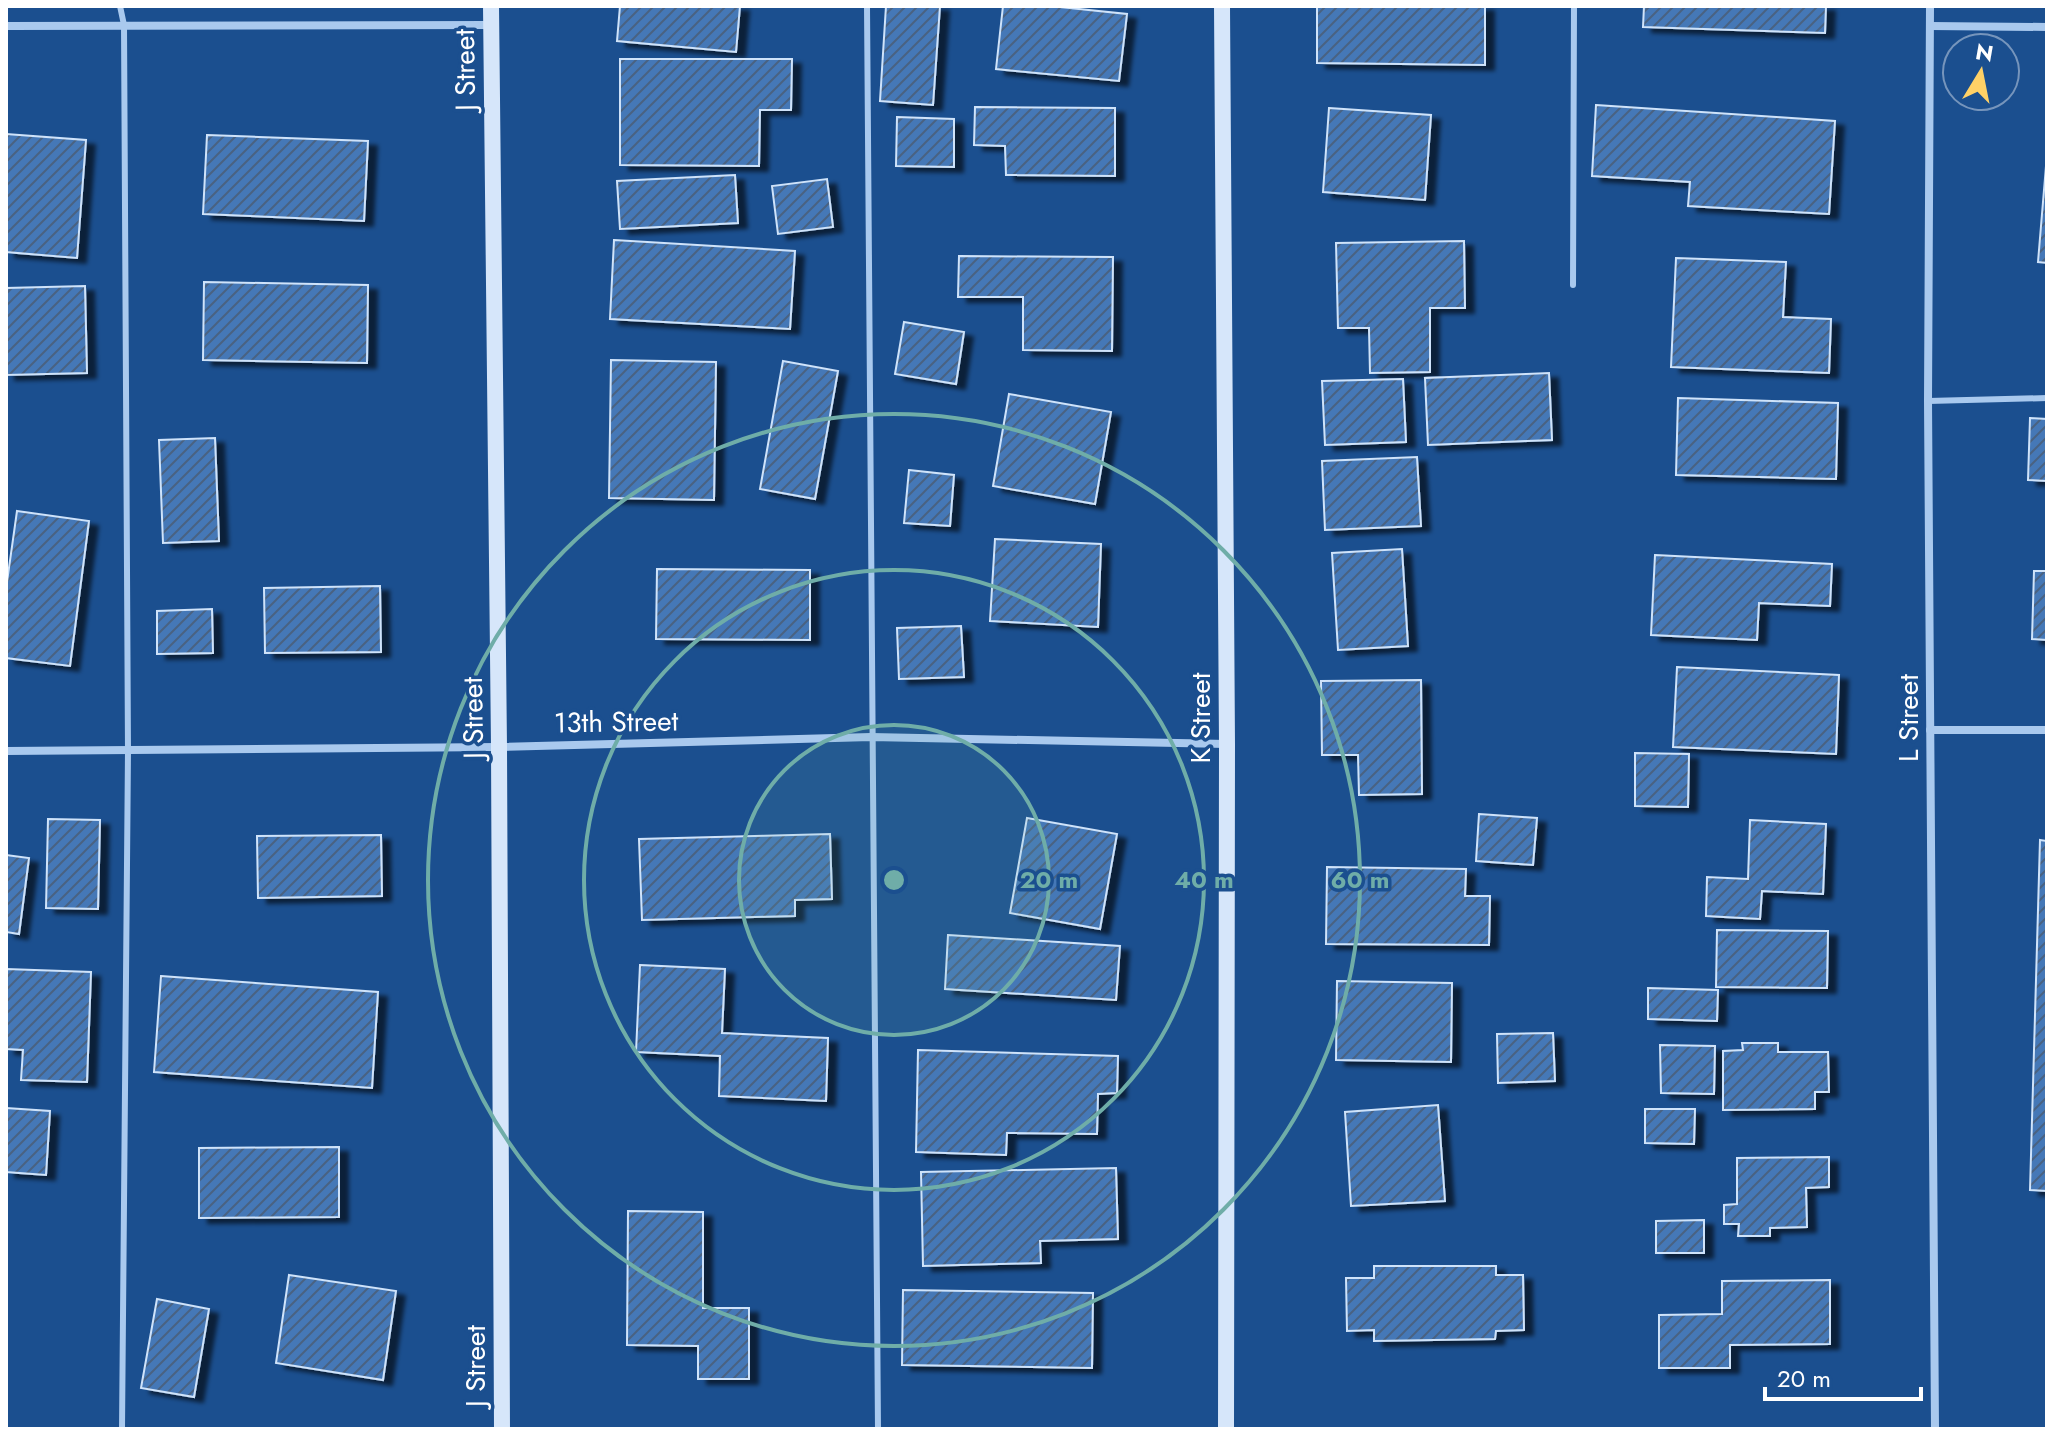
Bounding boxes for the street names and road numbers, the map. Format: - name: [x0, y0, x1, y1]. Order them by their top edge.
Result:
- street label: J Street: [444, 28, 486, 115]
- street label: K Street: [1180, 672, 1221, 764]
- street label: L Street: [1888, 674, 1929, 762]
- street label: J Street: [452, 676, 494, 763]
- street label: 13th Street: [553, 700, 679, 744]
- street label: J Street: [455, 1325, 496, 1411]

